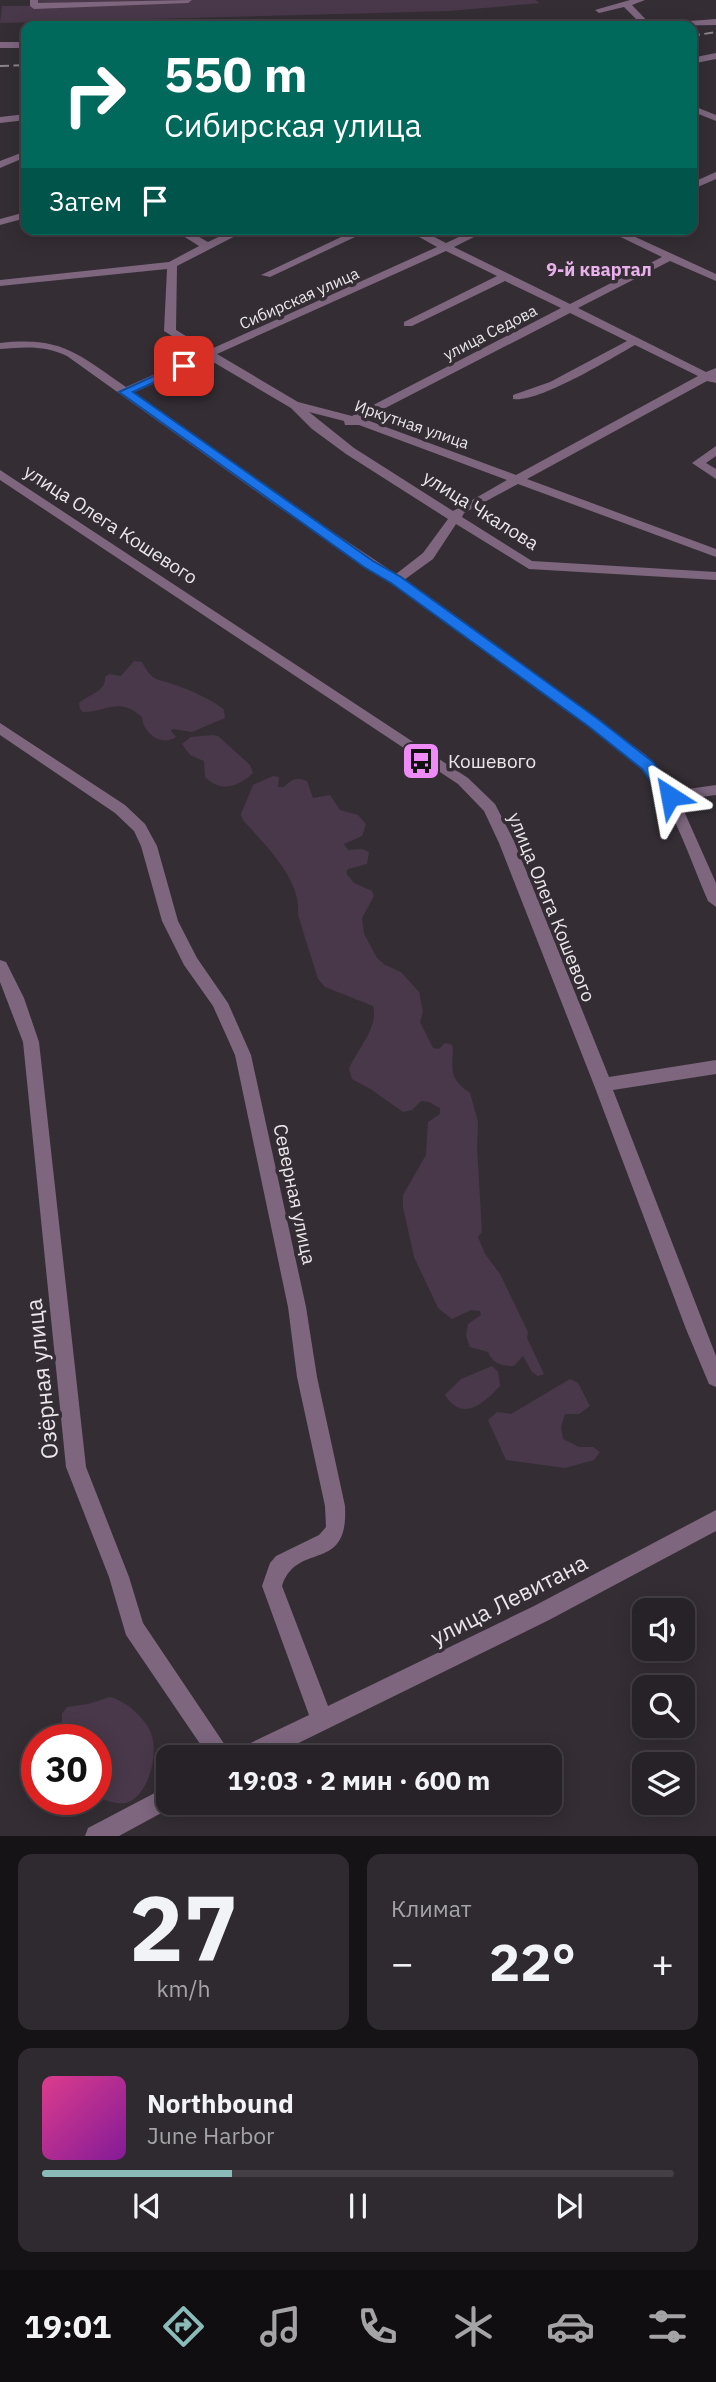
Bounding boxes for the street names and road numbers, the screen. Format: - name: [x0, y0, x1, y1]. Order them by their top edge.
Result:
- street label: Сибирская улица: [236, 262, 362, 333]
- street label: улица Седова: [440, 300, 541, 364]
- street label: Иркутная улица: [352, 395, 472, 453]
- street label: улица Олега Кошевого: [20, 459, 202, 589]
- street label: улица Чкалова: [419, 465, 543, 555]
- street label: улица Олега Кошевого: [503, 809, 601, 1005]
- street label: Северная улица: [268, 1122, 322, 1266]
- street label: Озёрная улица: [18, 1297, 64, 1461]
- street label: улица Левитана: [425, 1547, 592, 1652]

